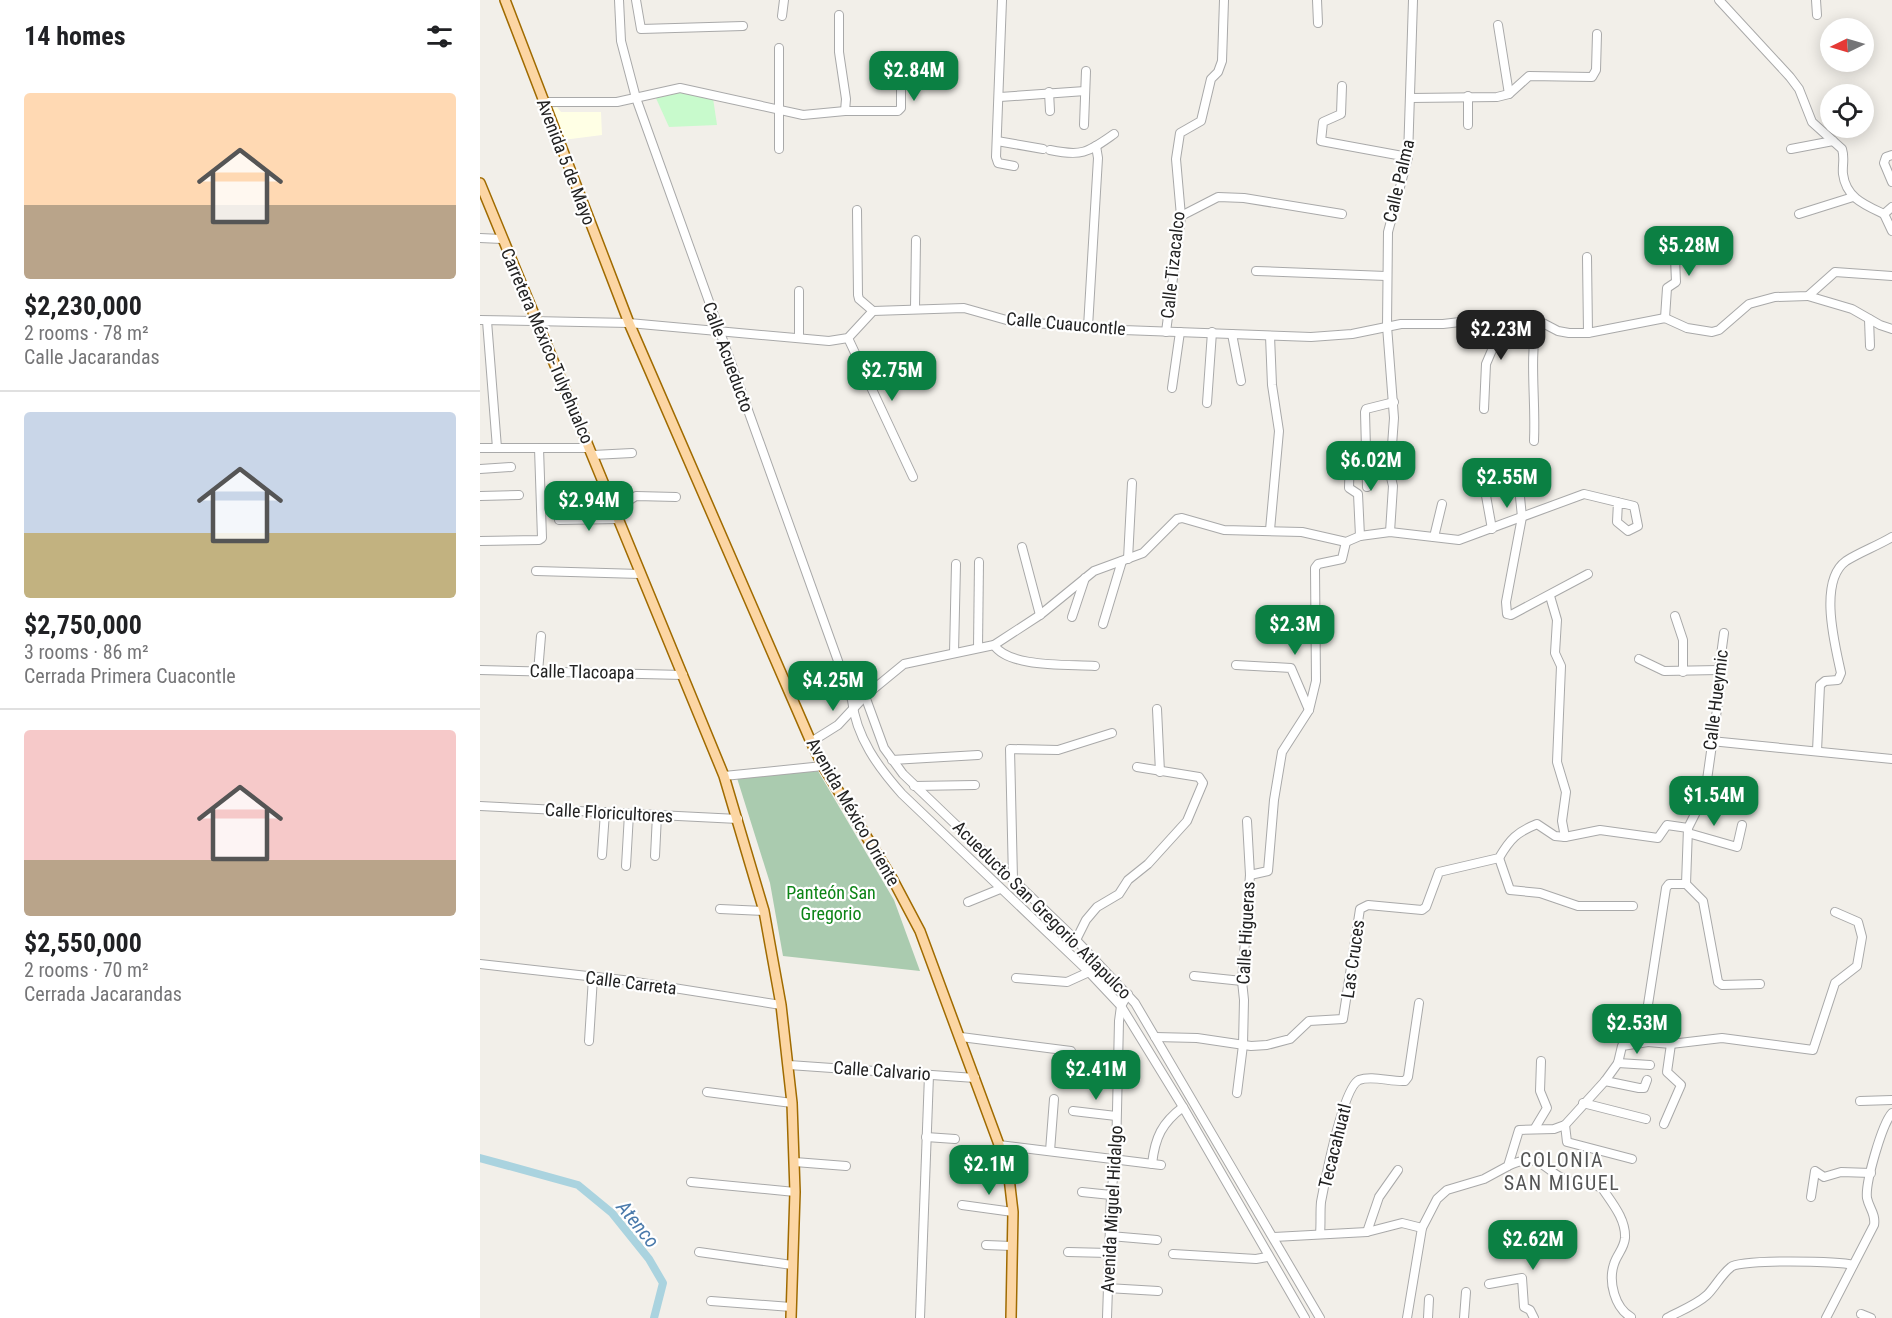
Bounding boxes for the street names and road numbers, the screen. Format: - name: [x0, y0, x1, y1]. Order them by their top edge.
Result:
- street label: Avenida 5 de Mayo: [533, 96, 600, 228]
- street label: Calle Palma: [1379, 137, 1418, 224]
- street label: Calle Tizacalco: [1156, 210, 1189, 320]
- street label: Carretera México-Tulyehualco: [497, 245, 598, 447]
- street label: Calle Acueducto: [699, 299, 758, 415]
- street label: Calle Cuaucontle: [1005, 308, 1127, 339]
- street label: Calle Hueymic: [1699, 648, 1732, 752]
- street label: Calle Tlacoapa: [529, 660, 635, 683]
- street label: Avenida México Oriente: [802, 734, 904, 889]
- street label: Calle Floricultores: [544, 799, 674, 826]
- street label: Acueducto San Gregorio Atlapulco: [949, 816, 1136, 1003]
- street label: Calle Higueras: [1232, 881, 1259, 985]
- street label: Las Cruces: [1337, 918, 1368, 999]
- street label: Calle Carreta: [584, 966, 678, 999]
- street label: Calle Calvario: [833, 1057, 931, 1084]
- street label: Tecacahuatl: [1314, 1101, 1355, 1190]
- street label: Avenida Miguel Hidalgo: [1097, 1125, 1126, 1293]

